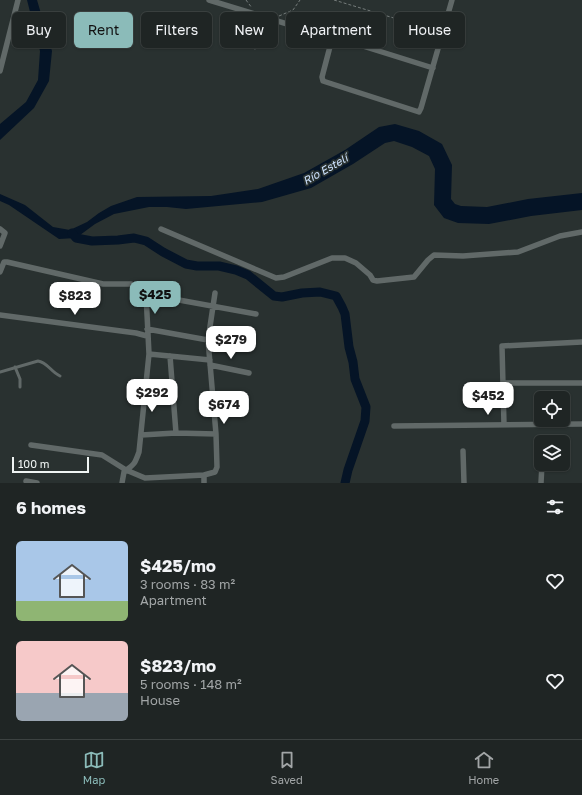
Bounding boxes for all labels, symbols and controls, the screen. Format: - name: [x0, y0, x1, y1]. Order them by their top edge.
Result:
- chip: Buy: [12, 12, 66, 48]
- chip: Rent: [74, 12, 133, 48]
- chip: Filters: [141, 12, 212, 48]
- chip: New: [220, 12, 278, 48]
- chip: Apartment: [286, 12, 386, 48]
- chip: House: [394, 12, 465, 48]
- water label: Río Estelí: [300, 149, 352, 187]
- pin: $425: [131, 281, 179, 315]
- pin: $823: [51, 282, 99, 316]
- text: $425: [139, 286, 171, 302]
- text: $823: [59, 287, 91, 303]
- pin: $279: [207, 326, 255, 360]
- text: $279: [215, 331, 247, 347]
- pin: $292: [128, 379, 176, 413]
- pin: $452: [464, 382, 512, 416]
- text: $292: [136, 384, 168, 400]
- text: $452: [472, 387, 504, 403]
- pin: $674: [200, 391, 248, 425]
- map controls: [534, 391, 570, 471]
- button: locate: [534, 391, 570, 427]
- text: $674: [208, 396, 240, 412]
- button: layers: [534, 435, 570, 471]
- scale bar: [12, 455, 89, 474]
- text: 100 m: [18, 457, 49, 470]
- icon: filters: [544, 496, 566, 518]
- text: 6 homes: [16, 497, 86, 518]
- text: $425/mo: [140, 555, 216, 576]
- icon: home: [48, 557, 96, 605]
- icon: heart: [544, 570, 566, 592]
- text: 3 rooms · 83 m²: [140, 576, 235, 592]
- text: Apartment: [140, 592, 207, 608]
- text: $823/mo: [140, 655, 216, 676]
- icon: home: [48, 657, 96, 705]
- icon: heart: [544, 670, 566, 692]
- text: 5 rooms · 148 m²: [140, 676, 242, 692]
- text: House: [140, 692, 180, 708]
- tab: Map: [83, 749, 105, 786]
- tab: Saved: [271, 749, 303, 786]
- tab: Home: [468, 749, 499, 786]

